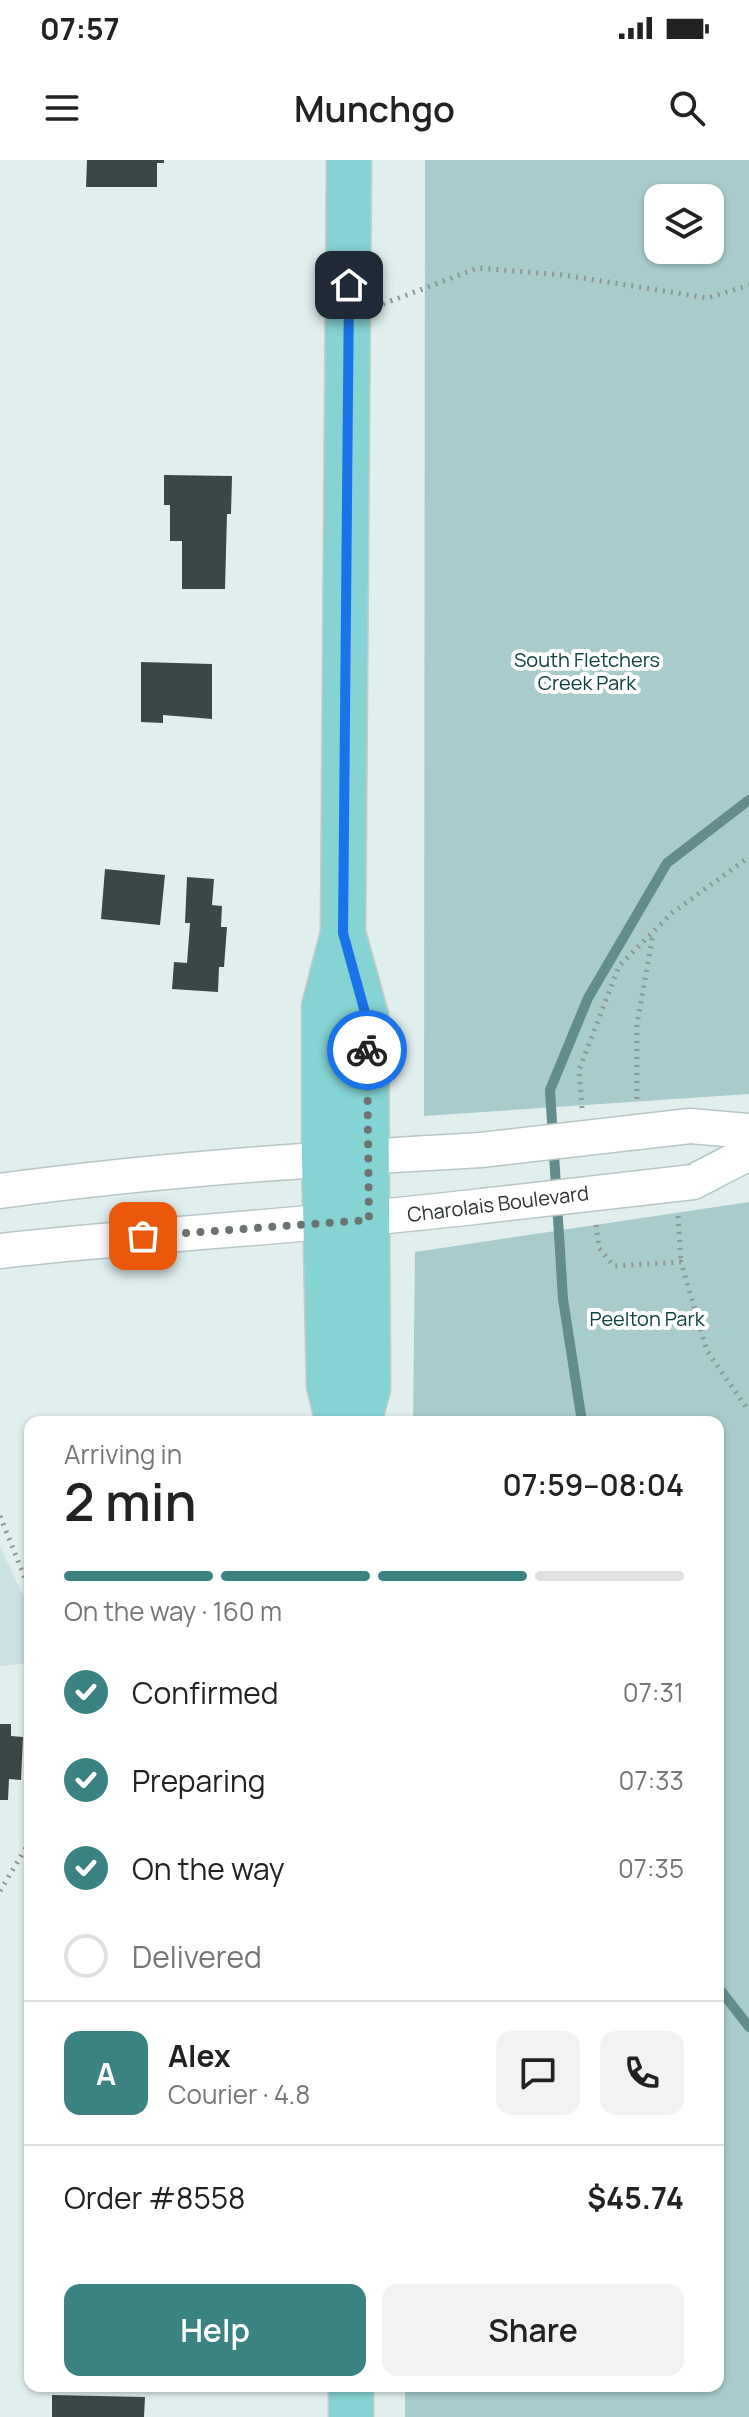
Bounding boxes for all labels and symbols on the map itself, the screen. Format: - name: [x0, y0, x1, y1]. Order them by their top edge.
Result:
- pin: [315, 251, 383, 319]
- park label: South Fletchers Creek Park: [514, 646, 660, 696]
- courier: [327, 1010, 407, 1090]
- street label: Charolais Boulevard: [406, 1179, 590, 1228]
- pin: [109, 1202, 177, 1270]
- park label: Peelton Park: [589, 1305, 706, 1332]

